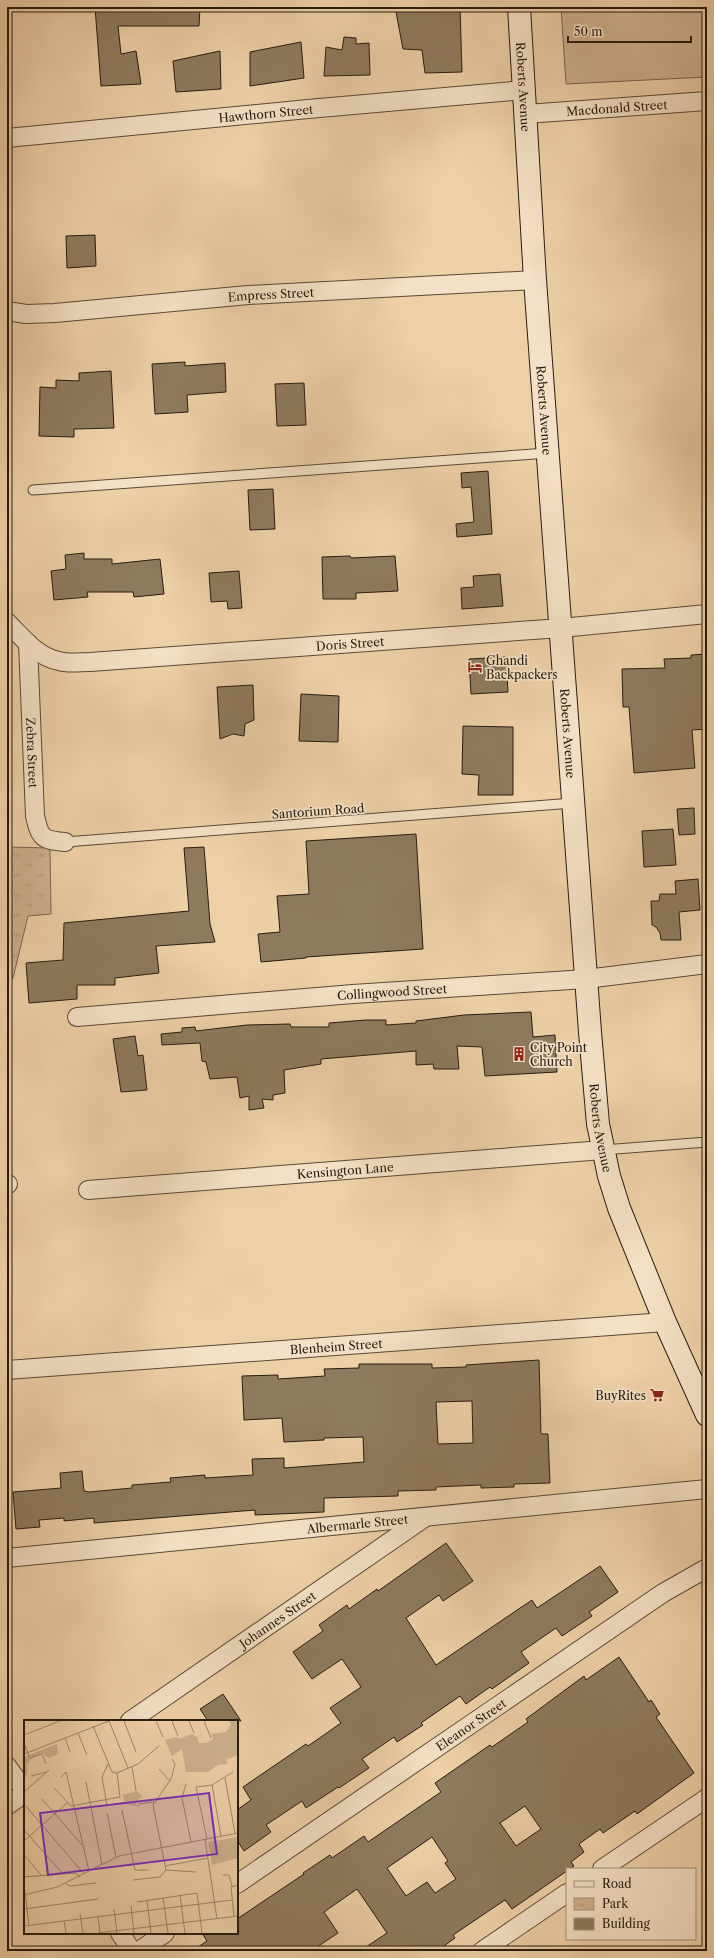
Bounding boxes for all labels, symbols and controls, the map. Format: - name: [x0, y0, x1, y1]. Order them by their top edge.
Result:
- scale bar: [568, 18, 691, 44]
- text: 50 m: [574, 24, 603, 39]
- street label: Roberts Avenue: [514, 41, 534, 132]
- street label: Macdonald Street: [566, 96, 669, 119]
- street label: Hawthorn Street: [218, 101, 315, 125]
- street label: Empress Street: [227, 284, 315, 304]
- street label: Roberts Avenue: [534, 365, 555, 456]
- street label: Doris Street: [315, 633, 385, 653]
- place label: Ghandi Backpackers: [486, 653, 557, 682]
- hotel icon: Ghandi Backpackers: [467, 659, 483, 675]
- street label: Roberts Avenue: [557, 688, 579, 779]
- street label: Zebra Street: [24, 717, 41, 789]
- street label: Santorium Road: [271, 800, 365, 822]
- street label: Collingwood Street: [336, 980, 448, 1003]
- place label: City Point Church: [530, 1040, 588, 1069]
- building icon: City Point Church: [511, 1046, 527, 1062]
- street label: Roberts Avenue: [587, 1083, 616, 1174]
- street label: Kensington Lane: [296, 1159, 394, 1181]
- street label: Blenheim Street: [289, 1335, 384, 1357]
- supermarket icon: BuyRites: [649, 1387, 665, 1403]
- place label: BuyRites: [595, 1388, 646, 1403]
- street label: Albermarle Street: [305, 1511, 409, 1536]
- street label: Johannes Street: [235, 1587, 319, 1652]
- street label: Eleanor Street: [433, 1695, 509, 1754]
- inset map: [24, 1720, 238, 1934]
- legend: [566, 1868, 696, 1940]
- text: Road: [602, 1876, 632, 1891]
- text: Park: [602, 1896, 629, 1911]
- text: Building: [602, 1916, 650, 1931]

